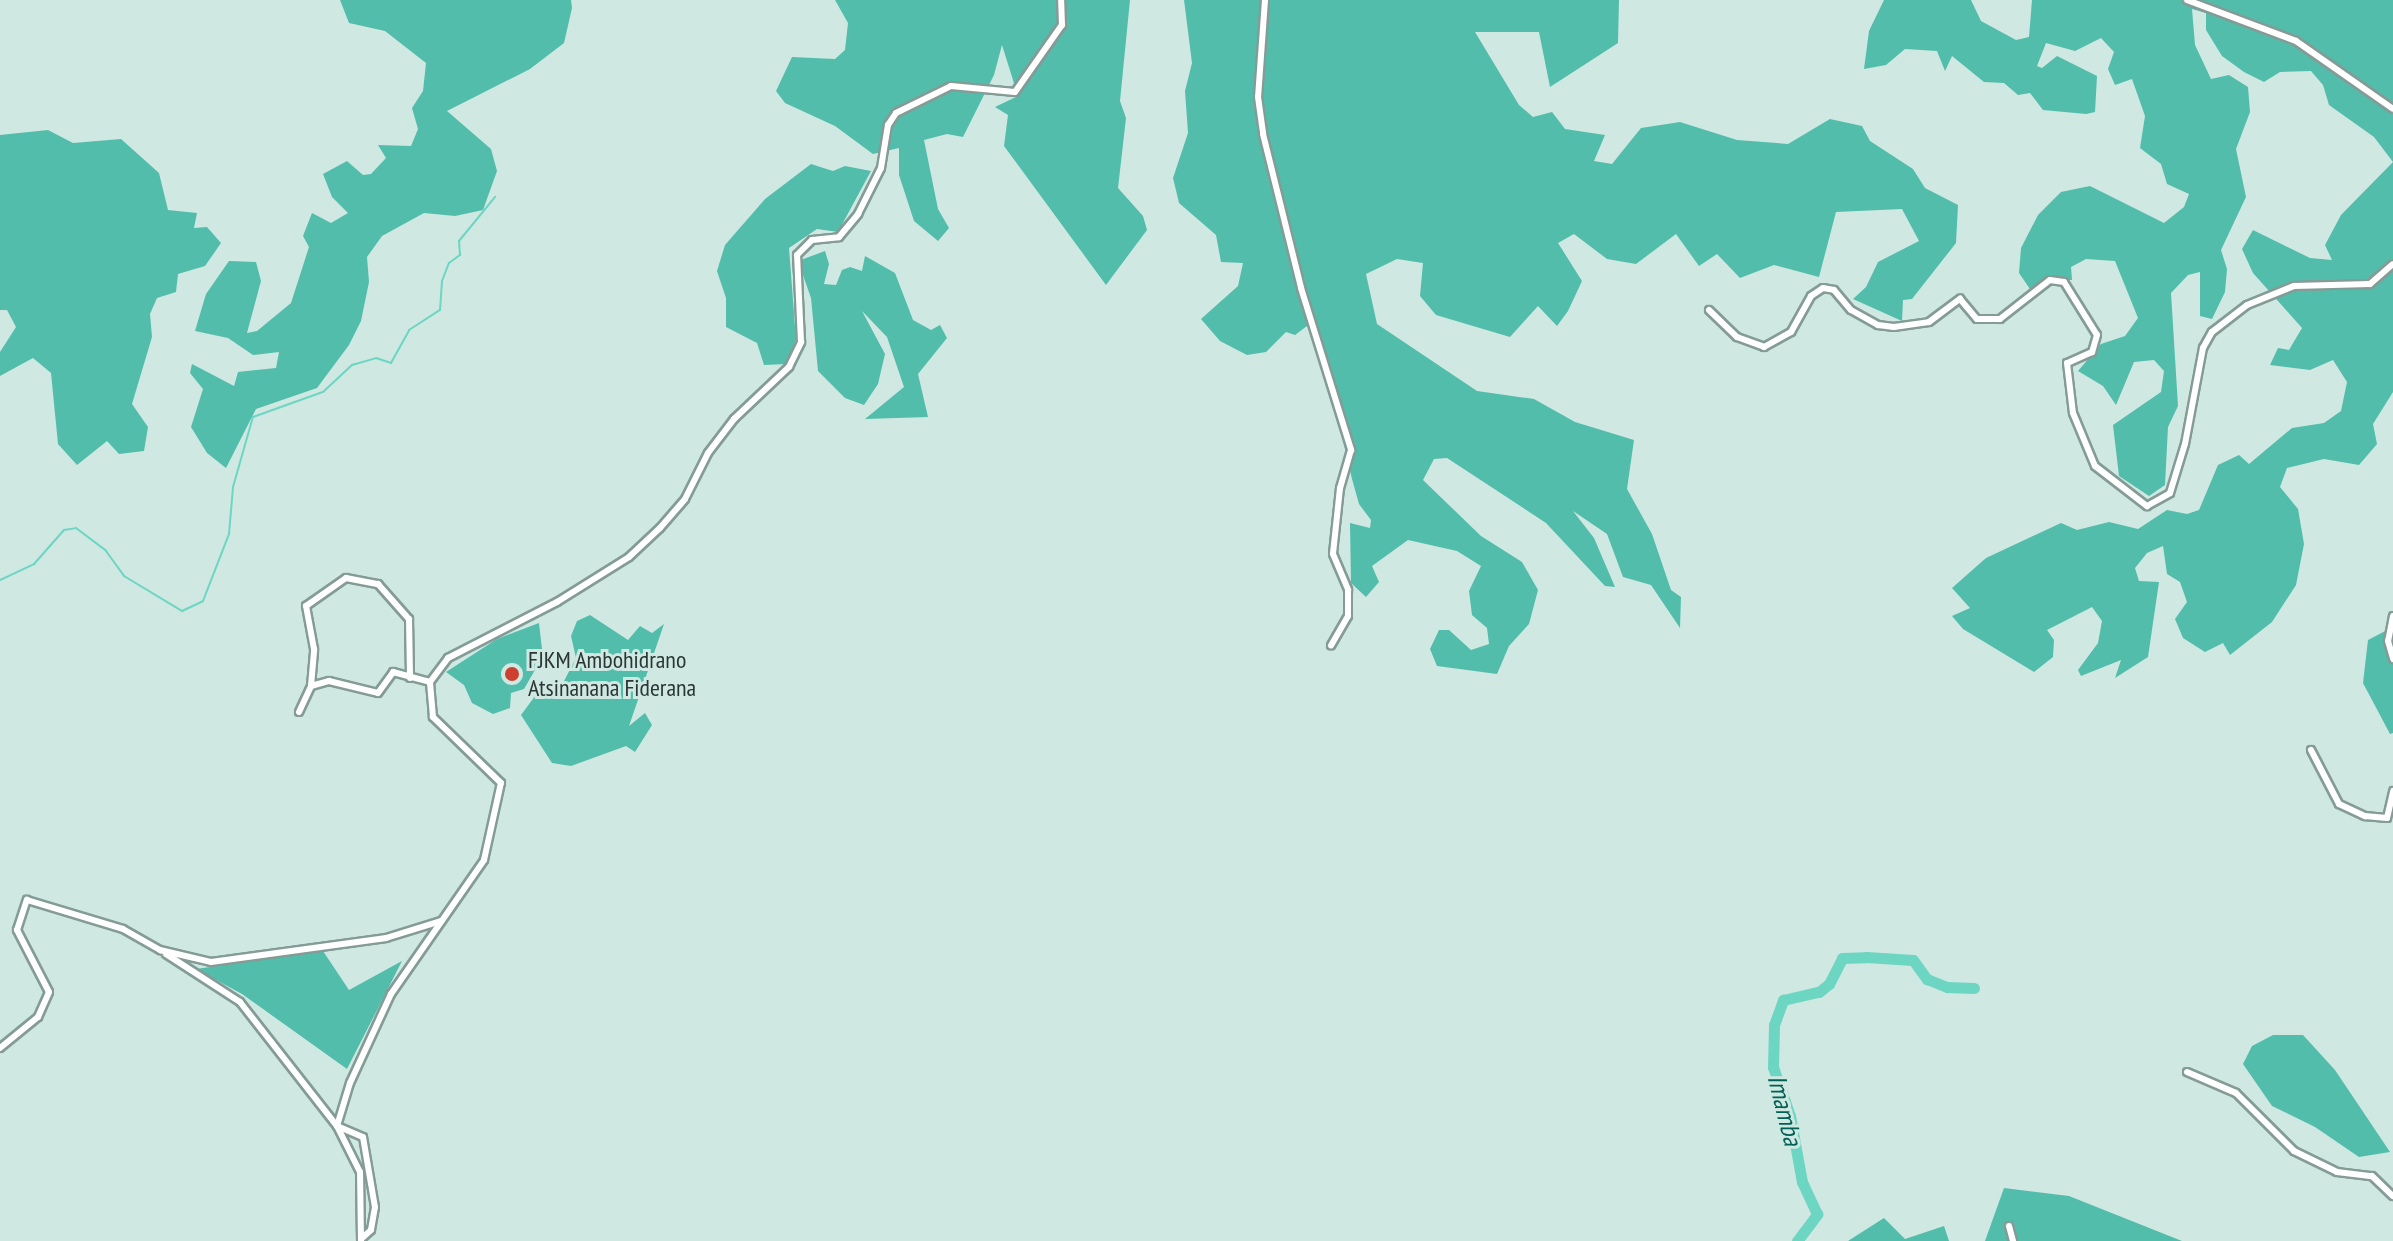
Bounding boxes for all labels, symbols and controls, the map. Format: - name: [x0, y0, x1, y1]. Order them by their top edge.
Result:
- place label: FJKM Ambohidrano Atsinanana Fiderana: [528, 646, 696, 702]
- marker: FJKM Ambohidrano Atsinanana Fiderana: [503, 665, 521, 683]
- water label: Imamba: [1761, 1071, 1809, 1149]

